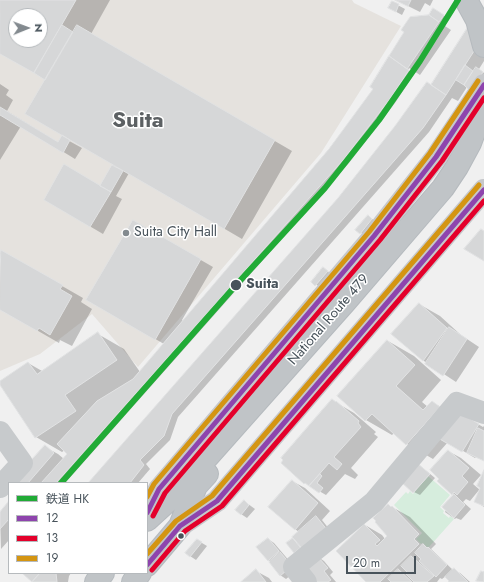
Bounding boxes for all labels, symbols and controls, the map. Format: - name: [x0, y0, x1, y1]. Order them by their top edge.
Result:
- north arrow: [8, 8, 48, 48]
- text: N: [31, 23, 47, 32]
- district label: Suita: [112, 109, 164, 135]
- place label: Suita City Hall: [134, 225, 217, 241]
- marker: Suita City Hall: [121, 228, 131, 238]
- street label: National Route 479: [285, 271, 373, 369]
- place label: Suita: [246, 277, 279, 293]
- marker: Suita: [229, 278, 243, 292]
- legend: [8, 482, 148, 574]
- text: 鉄道 HK: [46, 490, 89, 508]
- text: 12: [46, 509, 58, 527]
- text: 13: [46, 529, 58, 547]
- unlabelled marker: [176, 531, 186, 541]
- scale bar: [348, 548, 418, 574]
- text: 19: [46, 549, 58, 567]
- text: 20 m: [353, 554, 380, 572]

